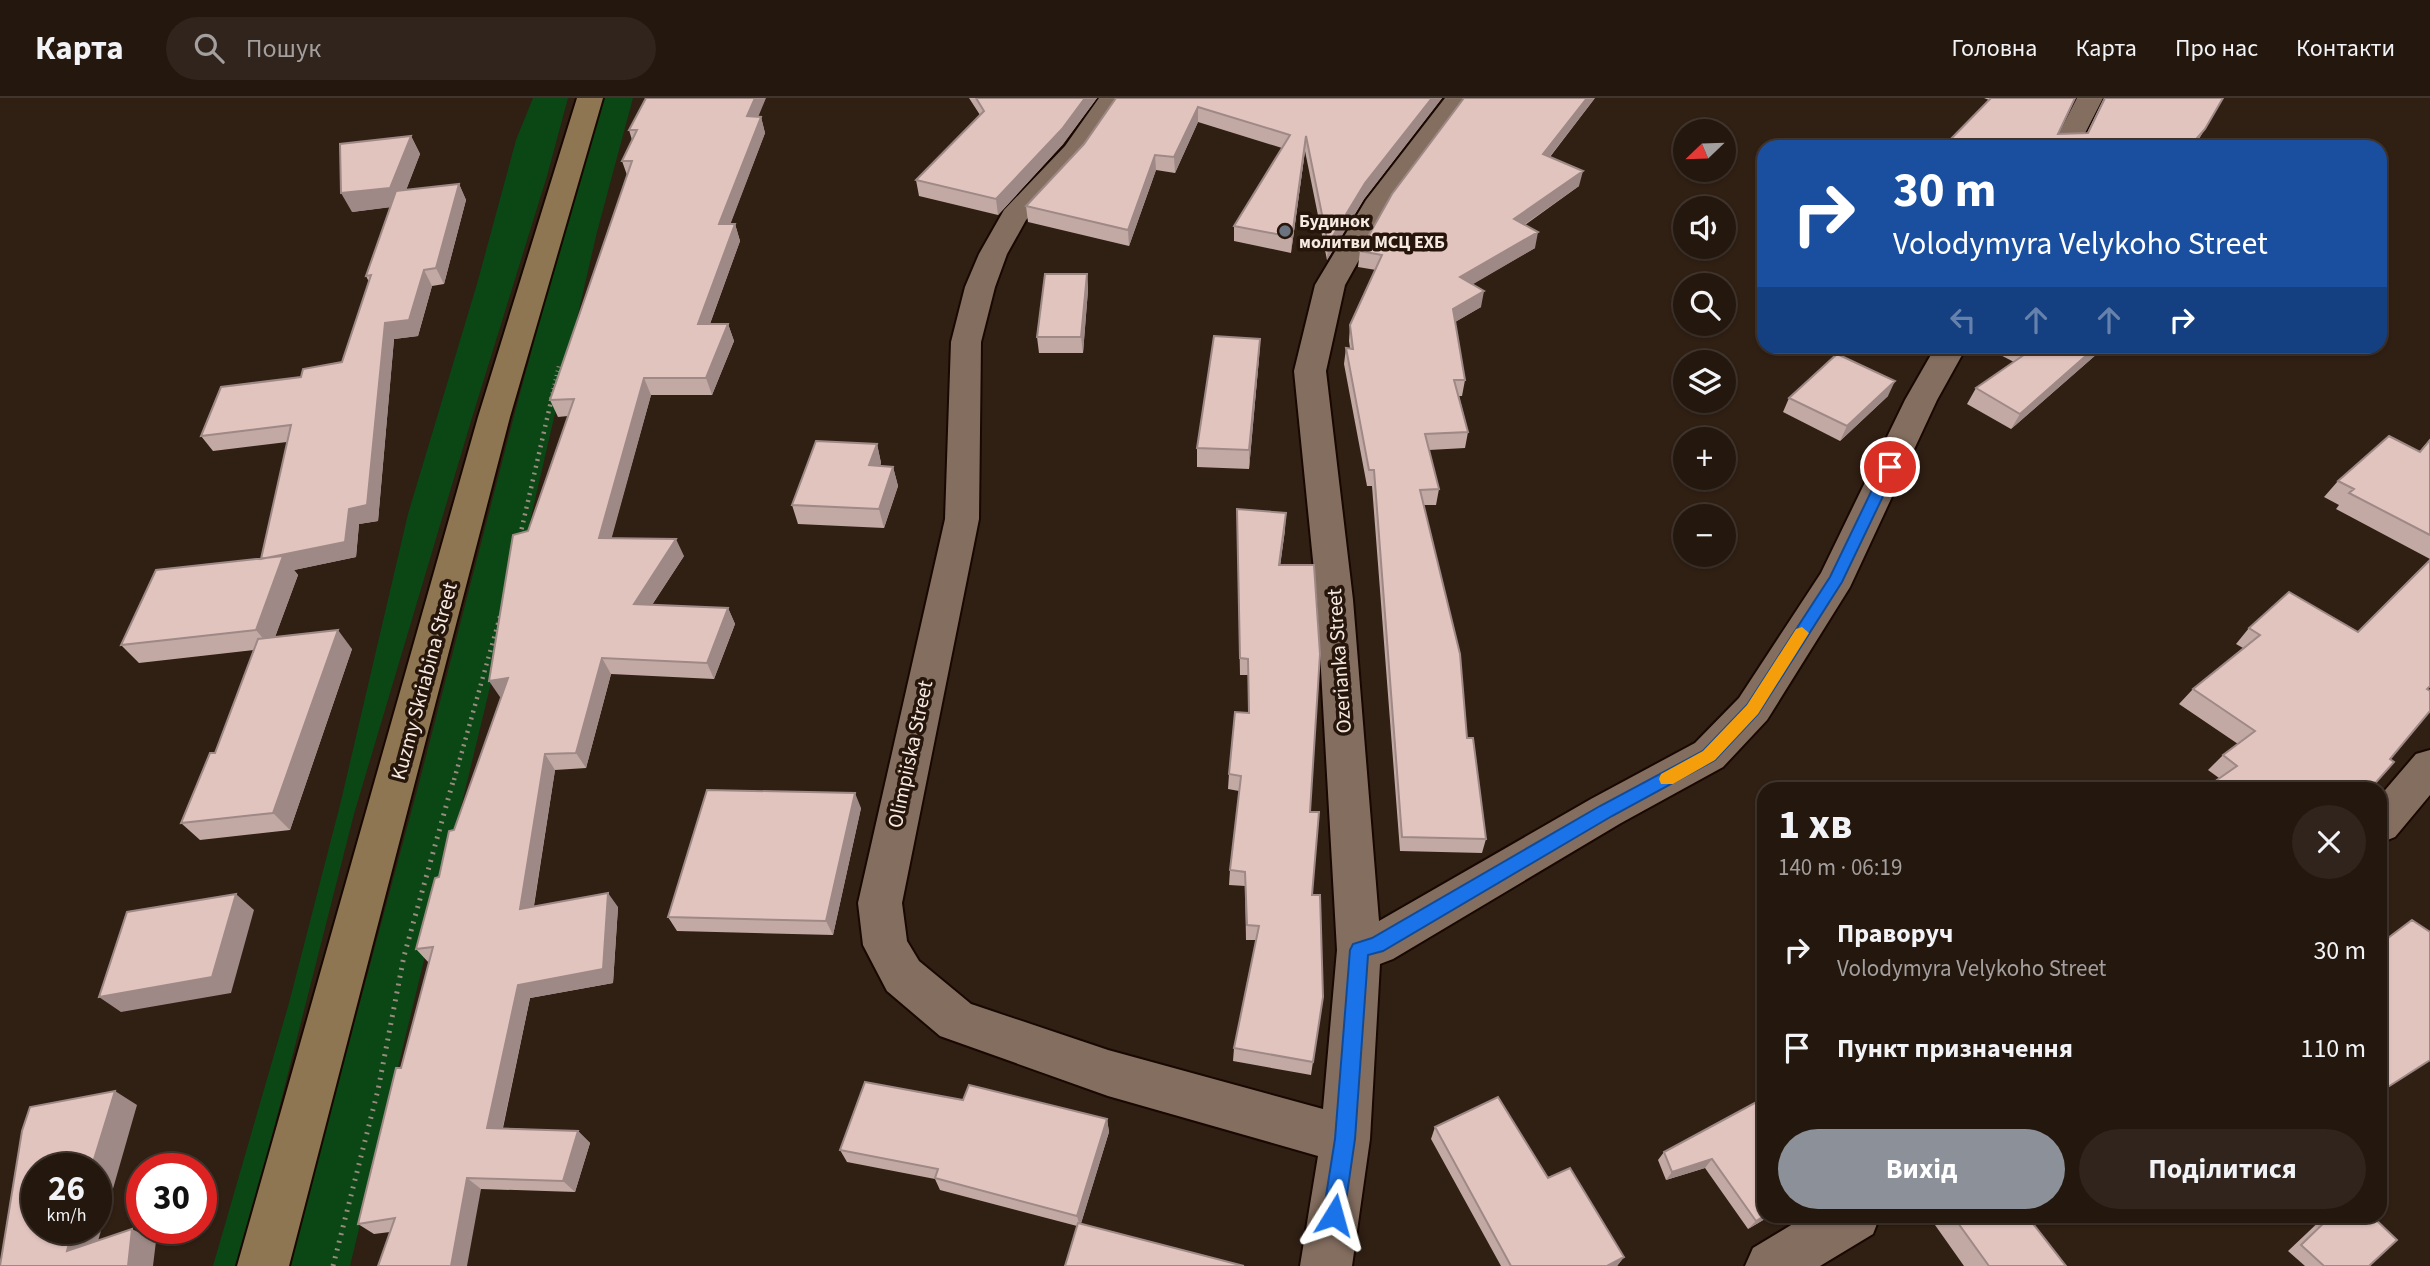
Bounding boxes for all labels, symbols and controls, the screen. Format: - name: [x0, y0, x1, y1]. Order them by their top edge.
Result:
- search box: [166, 17, 656, 80]
- text: Карта: [35, 25, 124, 72]
- icon: search: [190, 29, 228, 67]
- text: Пошук: [246, 30, 321, 67]
- text: Головна: [1951, 31, 2037, 66]
- text: Карта: [2075, 31, 2137, 66]
- text: Про нас: [2175, 31, 2258, 66]
- text: Контакти: [2296, 31, 2395, 66]
- north arrow: [1673, 119, 1736, 182]
- map controls: [1673, 119, 1736, 567]
- text: 30 m: [1893, 156, 1997, 226]
- icon: right: [1778, 168, 1869, 259]
- button: sound: [1673, 196, 1736, 259]
- place label: Будинок молитви МСЦ ЕХБ: [1299, 209, 1445, 255]
- text: Volodymyra Velykoho Street: [1893, 221, 2268, 267]
- marker: Будинок молитви МСЦ ЕХБ: [1277, 223, 1293, 239]
- button: search: [1673, 273, 1736, 336]
- icon: left: [1944, 301, 1982, 339]
- icon: ahead: [2017, 301, 2055, 339]
- icon: ahead: [2090, 301, 2128, 339]
- icon: right: [2163, 301, 2201, 339]
- button: layers: [1673, 350, 1736, 413]
- button: +: [1673, 427, 1736, 490]
- pin: [1860, 437, 1920, 497]
- icon: arrive: [1871, 448, 1909, 486]
- button: −: [1673, 504, 1736, 567]
- street label: Kuzmy Skriabina Street: [383, 579, 465, 783]
- street label: Ozerianka Street: [1319, 588, 1359, 734]
- street label: Olimpiiska Street: [880, 677, 940, 831]
- text: 1 хв: [1778, 795, 1852, 855]
- button: close: [2292, 805, 2366, 879]
- text: 140 m · 06:19: [1778, 851, 1902, 884]
- text: Праворуч: [1837, 915, 1953, 952]
- icon: right: [1778, 931, 1816, 969]
- text: 30 m: [2313, 932, 2366, 969]
- text: Volodymyra Velykoho Street: [1837, 952, 2106, 985]
- icon: arrive: [1778, 1029, 1816, 1067]
- text: Пункт призначення: [1837, 1030, 2073, 1067]
- text: 110 m: [2300, 1030, 2366, 1067]
- button: Вихід: [1778, 1129, 2065, 1209]
- button: Поділитися: [2079, 1129, 2366, 1209]
- speed limit sign: 30: [126, 1153, 217, 1244]
- text: 26: [48, 1164, 85, 1214]
- position arrow: [1297, 1178, 1371, 1252]
- text: km/h: [47, 1203, 86, 1228]

